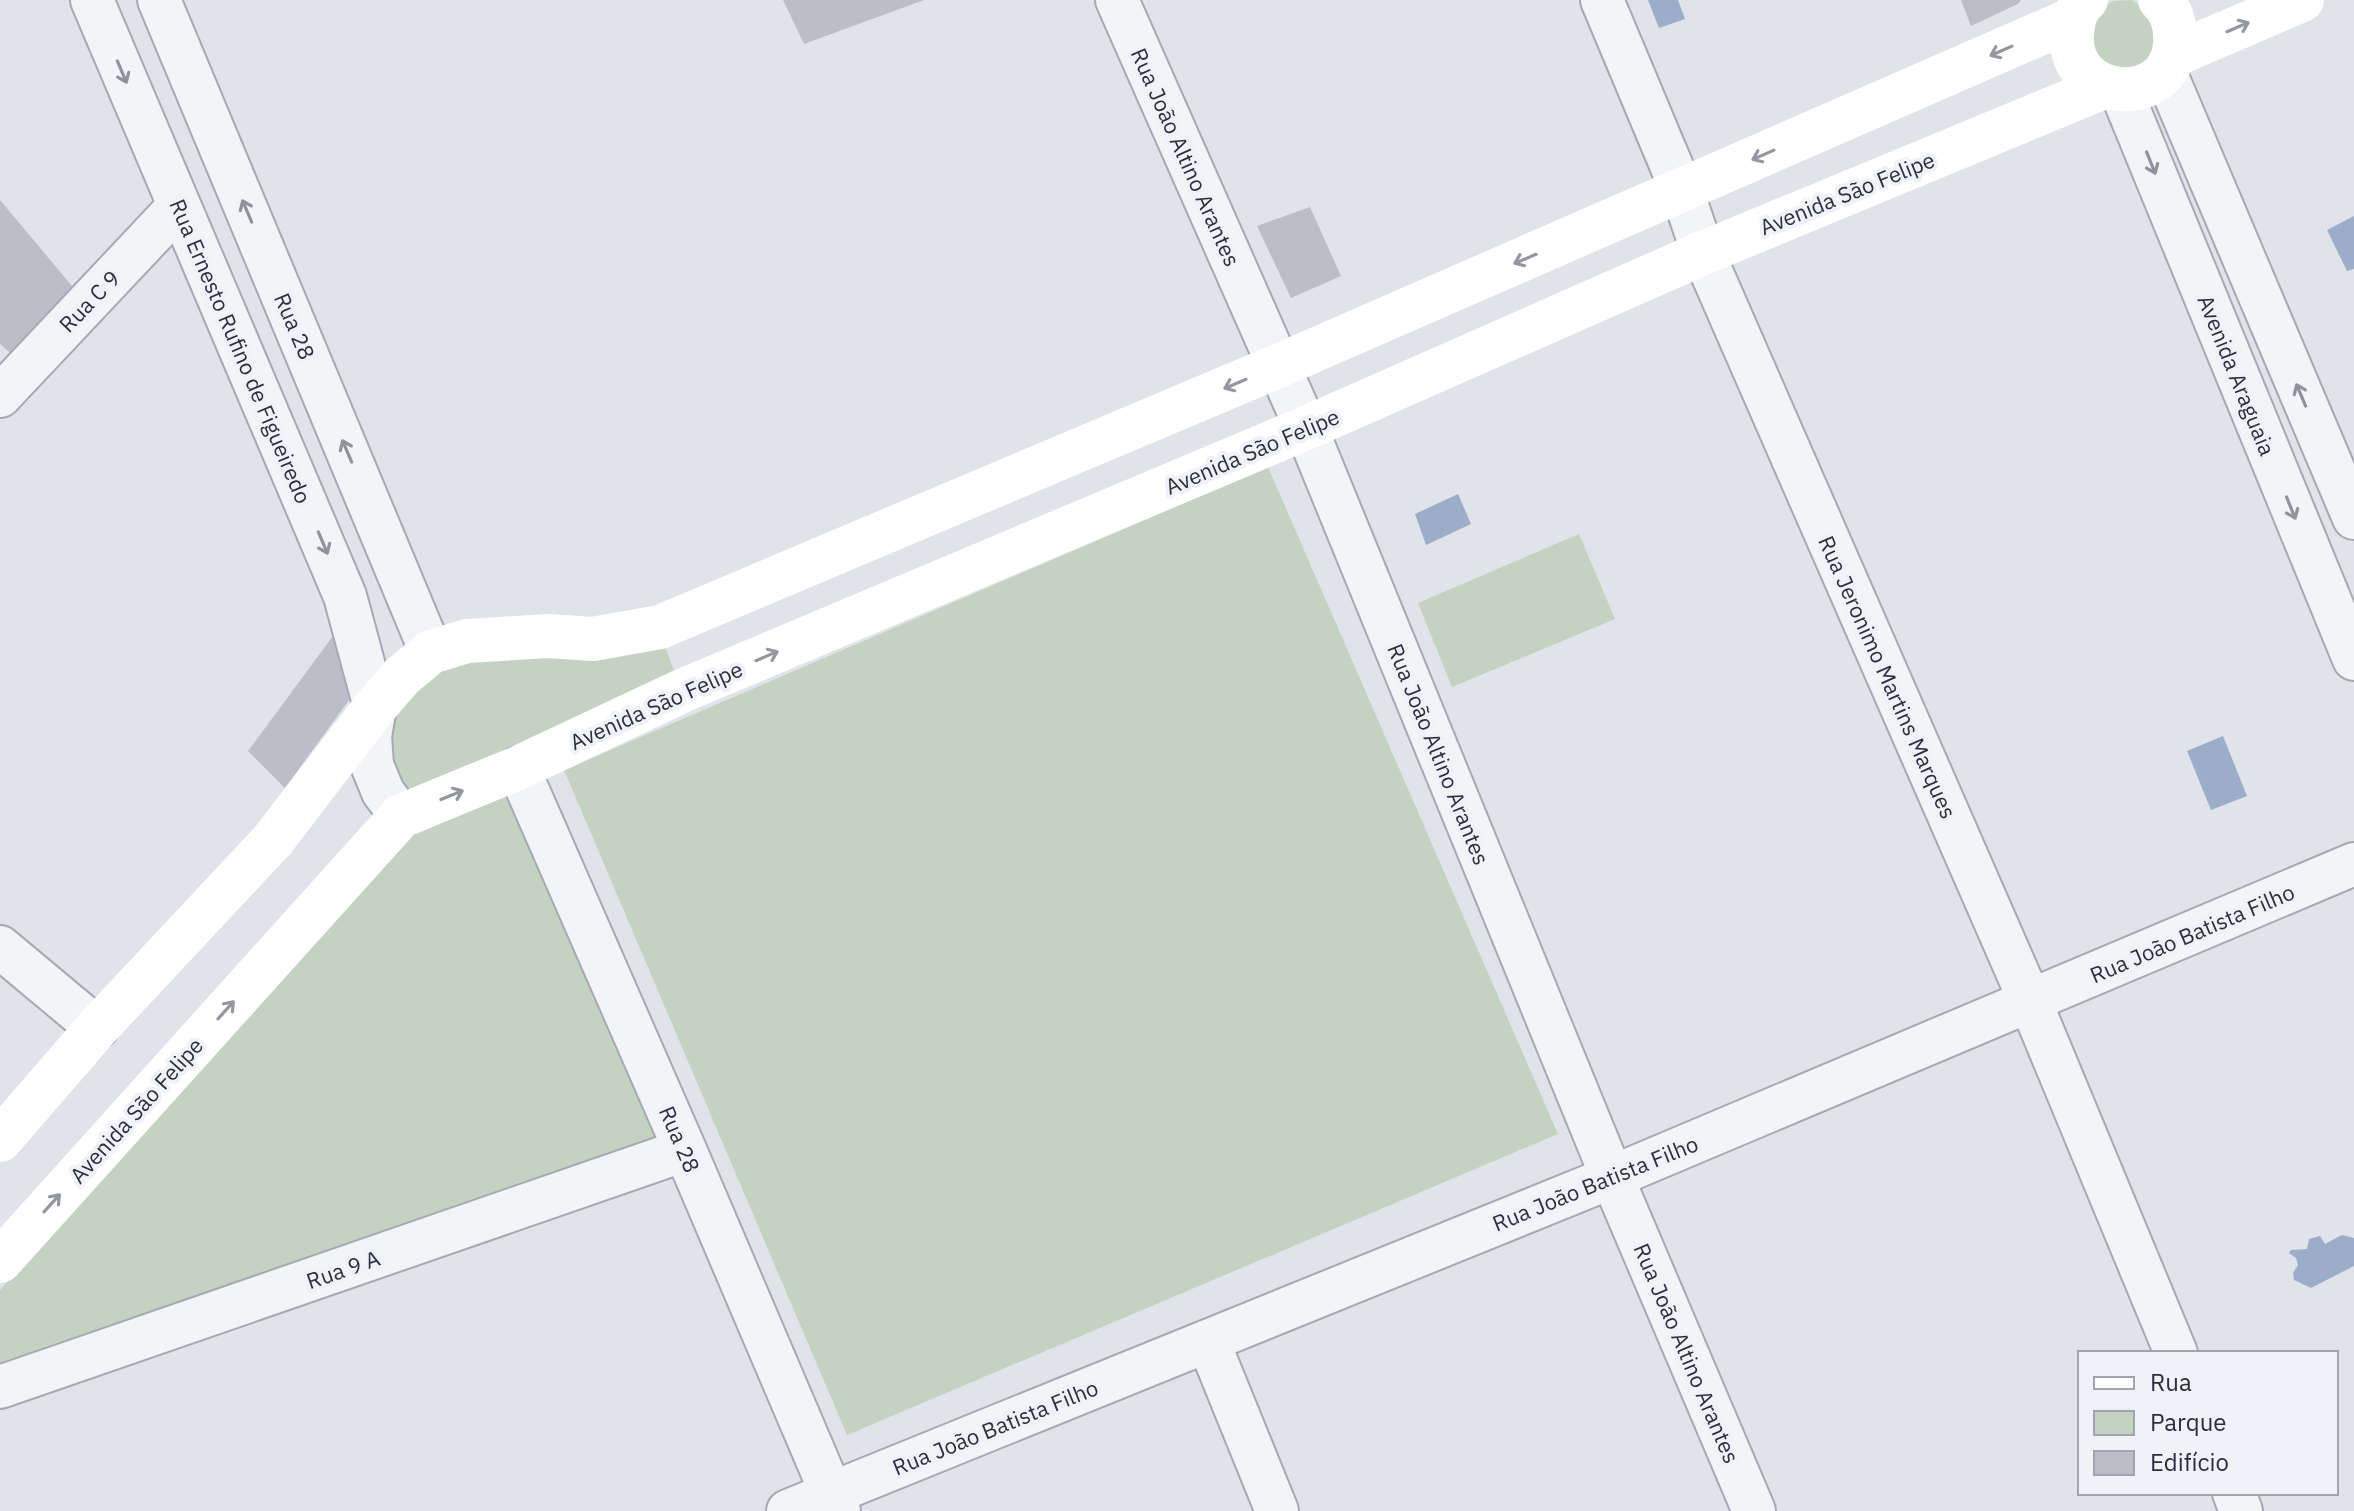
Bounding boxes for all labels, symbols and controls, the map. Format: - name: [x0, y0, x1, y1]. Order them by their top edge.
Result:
- one-way arrow: [2225, 19, 2250, 34]
- street label: Rua João Altino Arantes: [1125, 43, 1247, 271]
- one-way arrow: [1989, 44, 2014, 59]
- one-way arrow: [116, 59, 131, 84]
- street label: Avenida São Felipe: [1755, 145, 1939, 241]
- one-way arrow: [1751, 148, 1775, 163]
- one-way arrow: [2144, 150, 2159, 175]
- street label: Rua Ernesto Rufino de Figueiredo: [164, 194, 318, 508]
- one-way arrow: [238, 199, 253, 224]
- one-way arrow: [1513, 252, 1537, 267]
- street label: Rua C 9: [52, 264, 126, 338]
- street label: Rua 28: [268, 288, 322, 364]
- street label: Avenida Araguaia: [2192, 290, 2283, 460]
- one-way arrow: [1223, 378, 1248, 393]
- one-way arrow: [2293, 383, 2308, 407]
- street label: Avenida São Felipe: [1161, 401, 1343, 501]
- one-way arrow: [338, 439, 353, 464]
- one-way arrow: [2285, 495, 2300, 519]
- one-way arrow: [316, 530, 331, 555]
- street label: Rua Jeronimo Martins Marques: [1812, 531, 1964, 823]
- street label: Rua João Altino Arantes: [1381, 639, 1497, 869]
- one-way arrow: [754, 647, 778, 662]
- street label: Avenida São Felipe: [565, 654, 747, 756]
- one-way arrow: [439, 787, 464, 801]
- street label: Rua João Batista Filho: [2085, 877, 2299, 989]
- one-way arrow: [217, 1000, 235, 1020]
- street label: Avenida São Felipe: [63, 1031, 209, 1189]
- street label: Rua 28: [653, 1101, 707, 1177]
- street label: Rua João Batista Filho: [1488, 1128, 1702, 1238]
- one-way arrow: [43, 1193, 61, 1213]
- street label: Rua João Altino Arantes: [1627, 1239, 1747, 1467]
- street label: Rua 9 A: [302, 1243, 384, 1295]
- legend: [2078, 1351, 2338, 1495]
- text: Rua: [2150, 1366, 2192, 1398]
- street label: Rua João Batista Filho: [888, 1372, 1102, 1482]
- text: Parque: [2150, 1406, 2227, 1438]
- text: Edifício: [2150, 1446, 2229, 1478]

